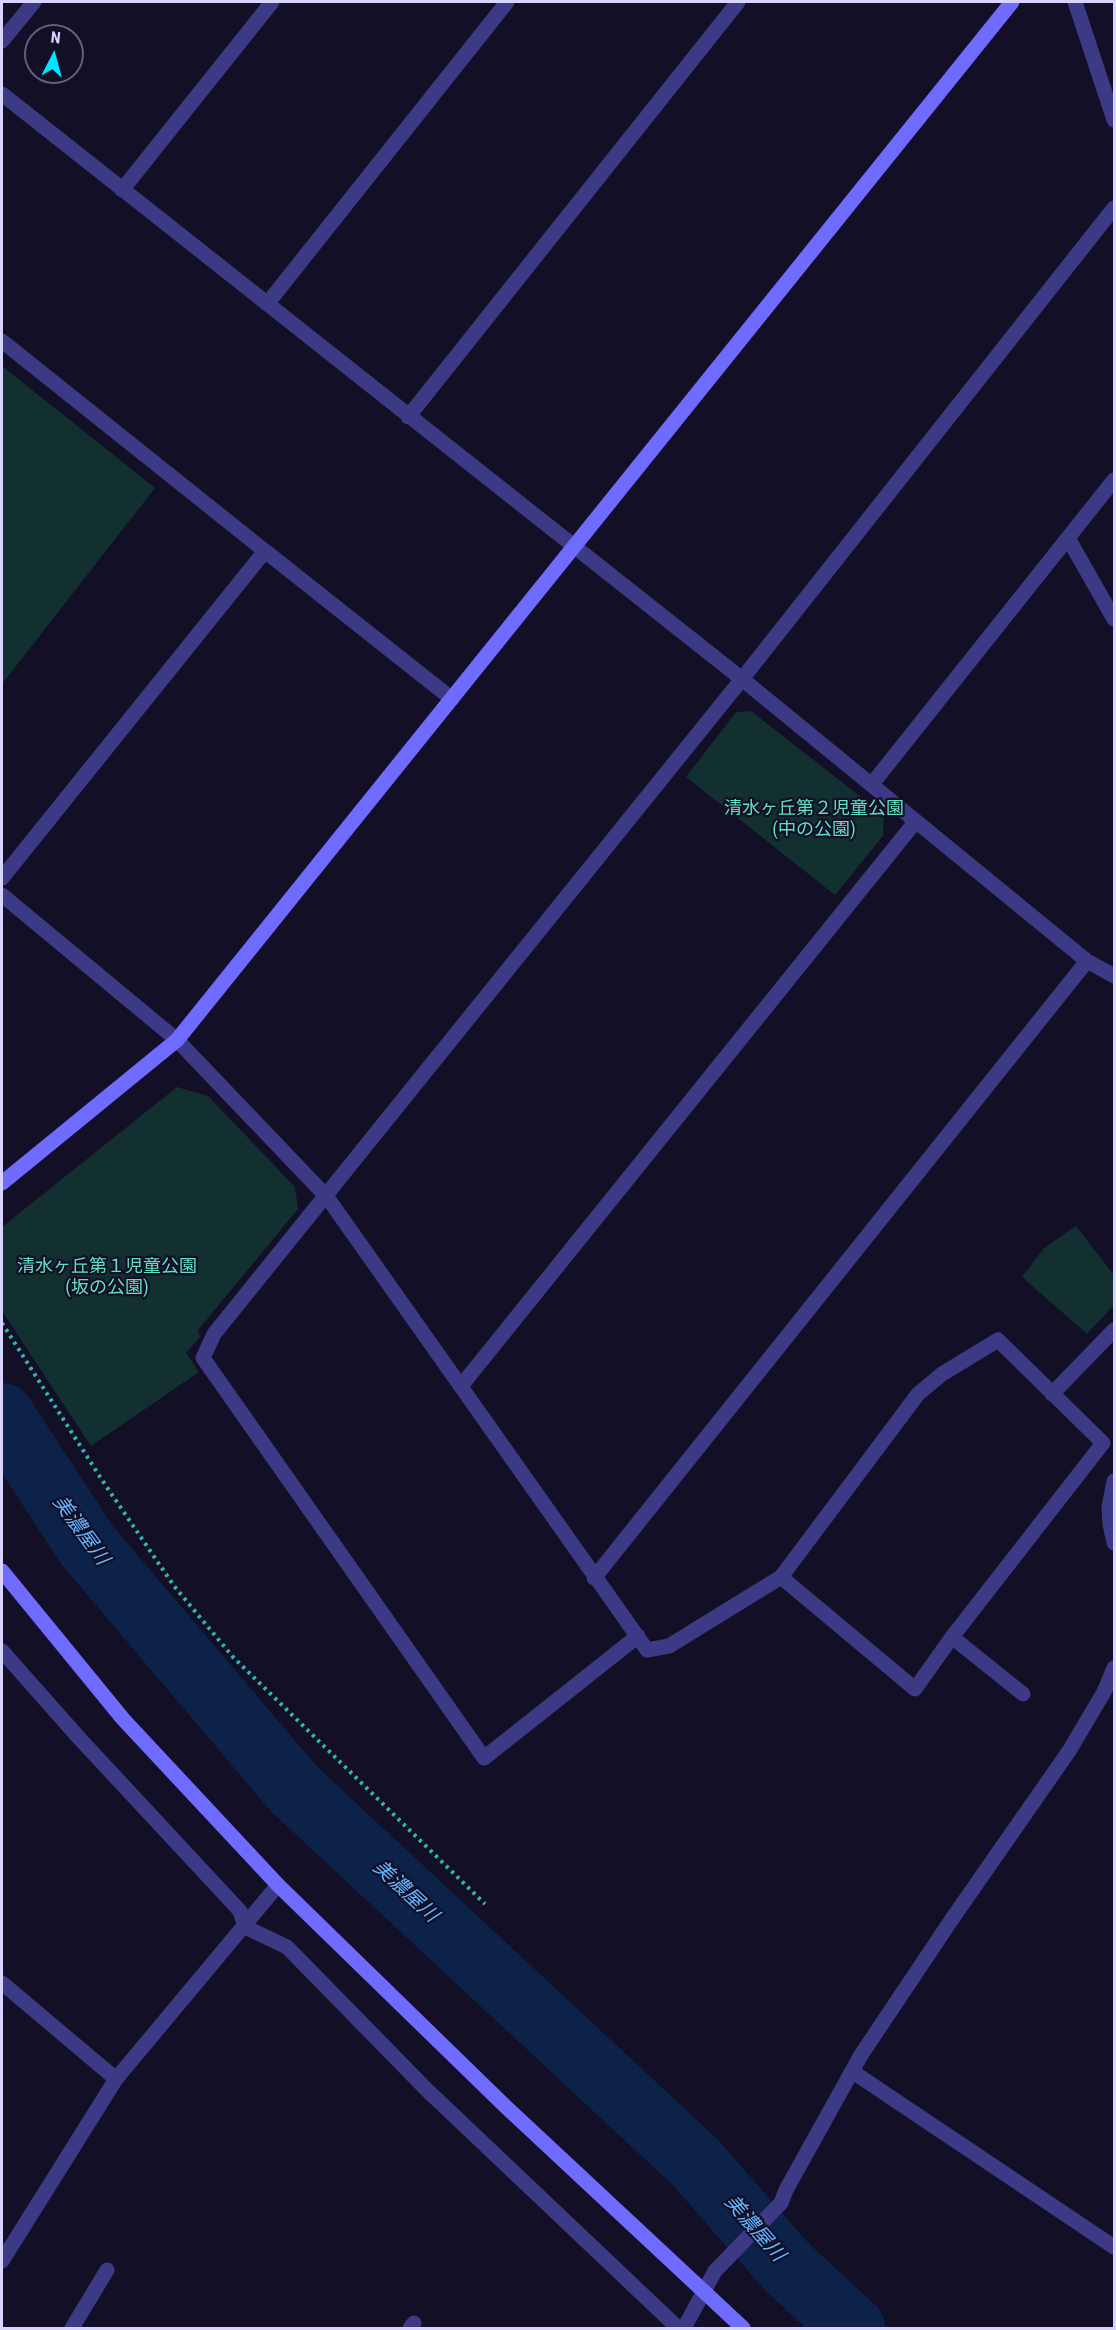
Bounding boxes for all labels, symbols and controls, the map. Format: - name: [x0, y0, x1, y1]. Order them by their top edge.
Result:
- north arrow: [24, 24, 84, 84]
- text: N: [50, 28, 62, 48]
- park label: 清水ヶ丘第２児童公園 (中の公園): [724, 798, 904, 840]
- park label: 清水ヶ丘第１児童公園 (坂の公園): [17, 1256, 197, 1298]
- water label: 美濃屋川: [47, 1492, 113, 1570]
- water label: 美濃屋川: [368, 1856, 442, 1928]
- water label: 美濃屋川: [719, 2191, 789, 2267]

